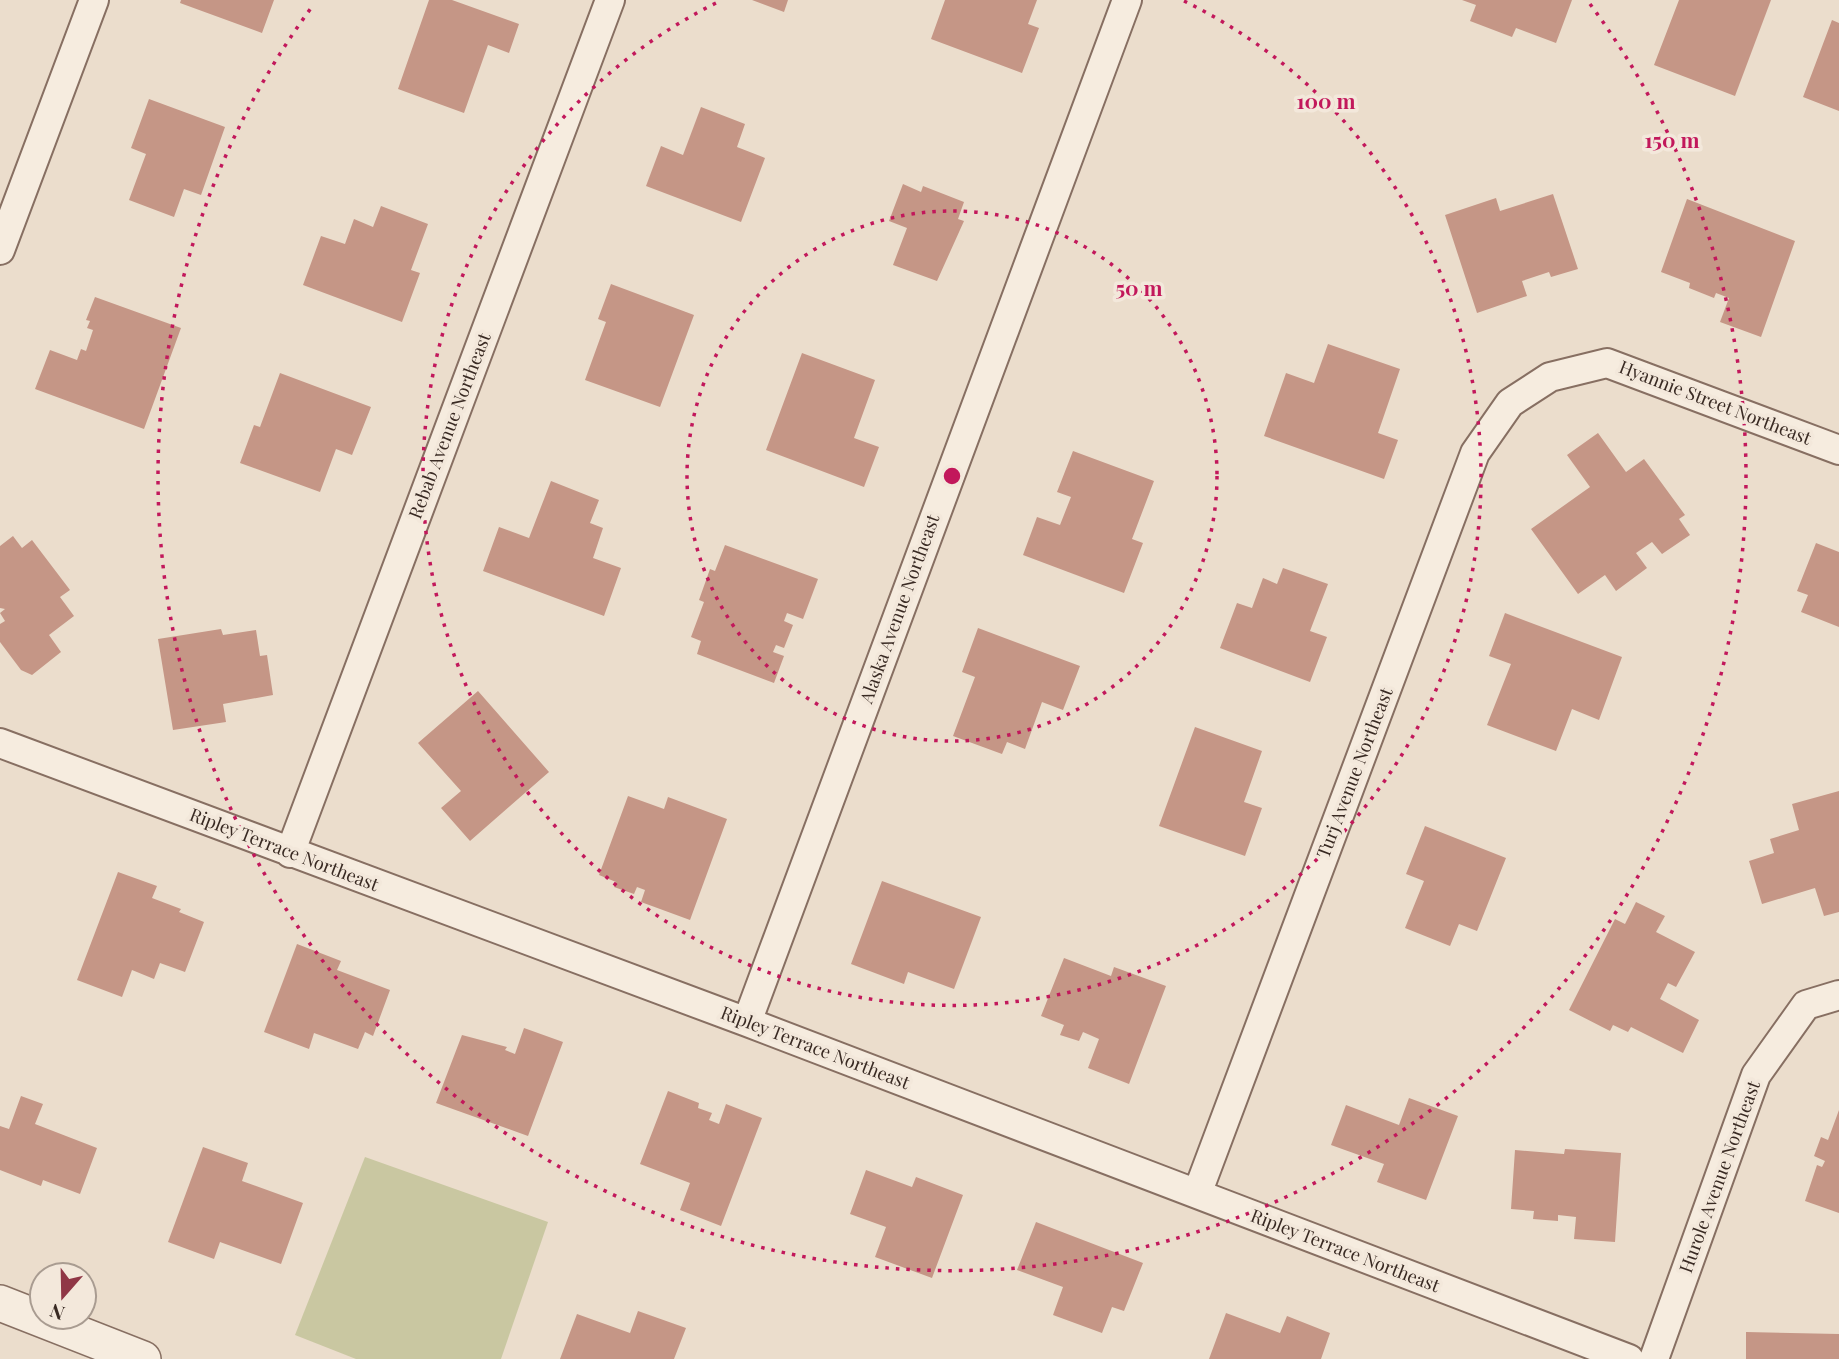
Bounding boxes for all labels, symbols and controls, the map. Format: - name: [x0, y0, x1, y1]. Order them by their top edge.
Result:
- text: 100 m: [1296, 86, 1356, 114]
- text: 150 m: [1645, 125, 1699, 153]
- text: 50 m: [1115, 273, 1163, 301]
- street label: Rebab Avenue Northeast: [402, 329, 496, 522]
- street label: Hyannie Street Northeast: [1616, 354, 1815, 450]
- centre of rings: [940, 464, 964, 488]
- street label: Alaska Avenue Northeast: [853, 510, 945, 707]
- street label: Turj Avenue Northeast: [1310, 683, 1398, 861]
- street label: Ripley Terrace Northeast: [186, 802, 383, 896]
- street label: Ripley Terrace Northeast: [717, 1000, 914, 1094]
- street label: Hurole Avenue Northeast: [1673, 1077, 1765, 1276]
- street label: Ripley Terrace Northeast: [1247, 1203, 1444, 1297]
- north arrow: [28, 1261, 98, 1331]
- text: N: [46, 1298, 68, 1327]

